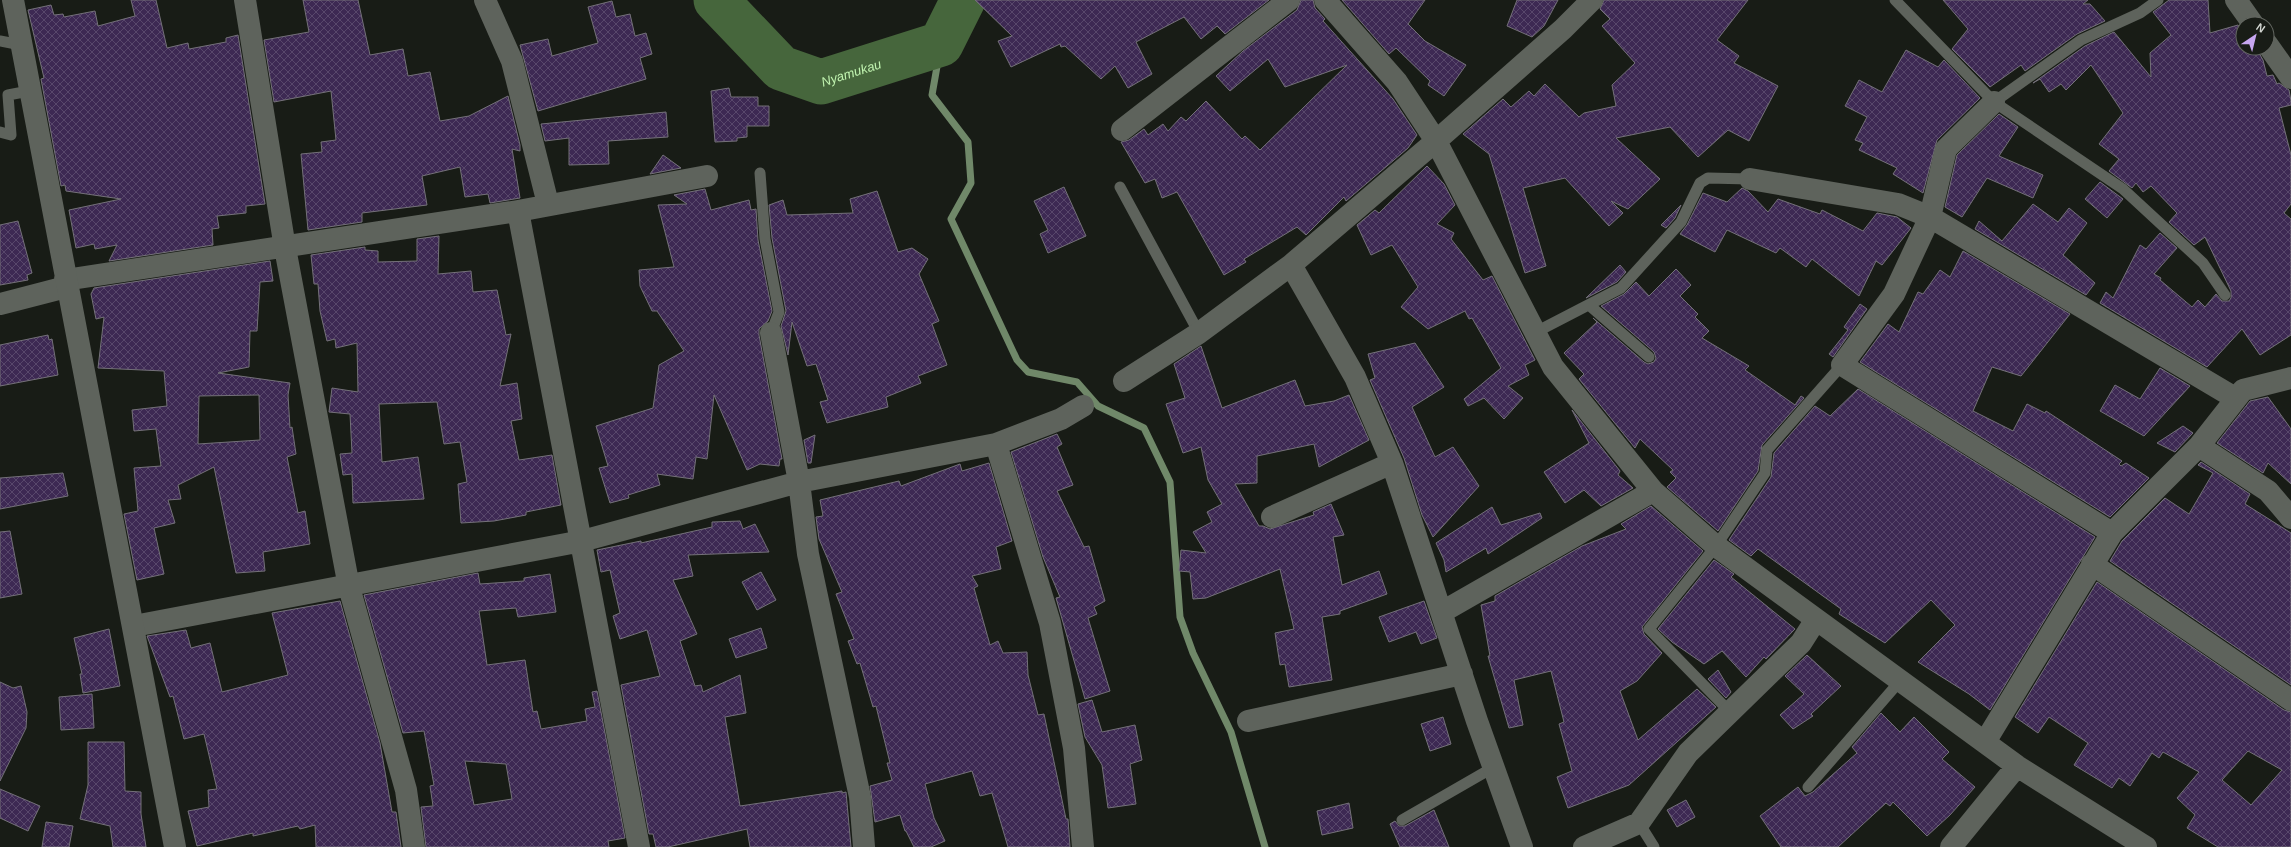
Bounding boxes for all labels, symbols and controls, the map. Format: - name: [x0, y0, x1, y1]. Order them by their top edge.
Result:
- north arrow: [2235, 16, 2275, 56]
- text: N: [2254, 21, 2267, 35]
- water label: Nyamukau: [819, 56, 883, 89]

